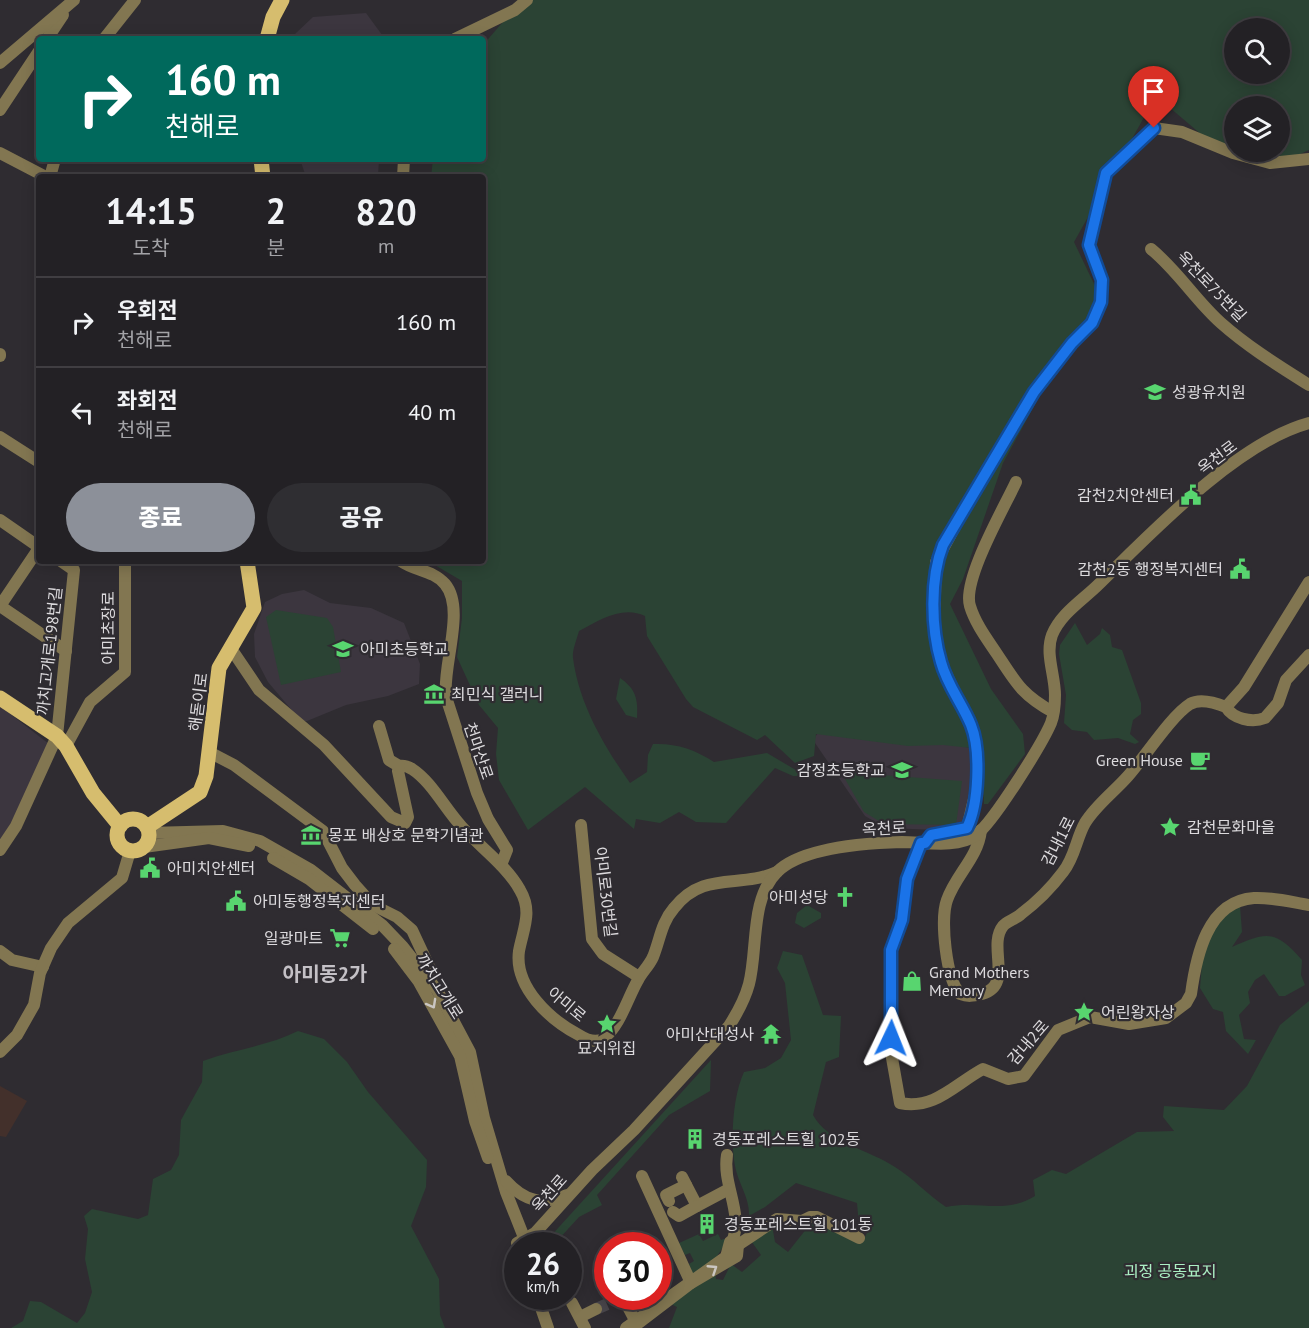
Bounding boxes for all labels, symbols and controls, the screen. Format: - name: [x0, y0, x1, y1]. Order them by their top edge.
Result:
- map controls: [1224, 18, 1290, 162]
- button: search: [1224, 18, 1290, 84]
- text: 160 m: [165, 52, 281, 107]
- icon: right: [66, 60, 144, 138]
- pin: [1128, 66, 1179, 128]
- icon: arrive: [1137, 75, 1170, 108]
- button: layers: [1224, 96, 1290, 162]
- text: 천해로: [165, 109, 240, 143]
- text: 14:15: [105, 187, 197, 234]
- text: 2: [266, 187, 286, 234]
- text: 820: [355, 188, 417, 235]
- text: m: [378, 233, 394, 259]
- text: 도착: [133, 235, 169, 261]
- text: 분: [267, 235, 285, 261]
- street label: 옥천로75번길: [1173, 246, 1251, 326]
- text: 우회전: [117, 296, 178, 324]
- icon: right: [66, 306, 99, 339]
- text: 160 m: [396, 308, 456, 336]
- text: 천해로: [117, 327, 172, 353]
- school or university icon: 성광유치원: [1143, 380, 1167, 404]
- place label: 성광유치원: [1172, 382, 1246, 402]
- text: 좌회전: [117, 386, 178, 414]
- icon: left: [66, 396, 99, 429]
- text: 40 m: [408, 398, 456, 426]
- text: 천해로: [117, 417, 172, 443]
- street label: 옥천로: [1193, 436, 1241, 478]
- button: 종료: [66, 483, 255, 552]
- button: 공유: [267, 483, 456, 552]
- public building icon: 감천2치안센터: [1179, 483, 1203, 507]
- place label: 감천2치안센터: [1077, 485, 1174, 505]
- public building icon: 감천2동 행정복지센터: [1228, 557, 1252, 581]
- place label: 감천2동 행정복지센터: [1078, 559, 1223, 579]
- street label: 까치고개로198번길: [32, 586, 66, 716]
- street label: 아미초장로: [98, 591, 118, 665]
- school or university icon: 아미초등학교: [331, 637, 355, 661]
- place label: 아미초등학교: [360, 639, 448, 659]
- street label: 해돋이로: [184, 671, 212, 732]
- museum icon: 최민식 갤러니: [422, 682, 446, 706]
- place label: 최민식 갤러니: [451, 684, 544, 704]
- street label: 천마산로: [460, 720, 498, 782]
- cafe icon: Green House: [1188, 748, 1212, 772]
- place label: Green House: [1096, 750, 1183, 770]
- school or university icon: 감정초등학교: [890, 758, 914, 782]
- place label: 감정초등학교: [797, 760, 885, 780]
- street label: 감내1로: [1037, 813, 1079, 869]
- place icon: 감천문화마을: [1158, 815, 1182, 839]
- street label: 옥천로: [861, 817, 907, 839]
- place label: 감천문화마을: [1187, 817, 1275, 837]
- museum icon: 몽포 배상호 문학기념관: [299, 823, 323, 847]
- place label: 몽포 배상호 문학기념관: [328, 825, 484, 845]
- street label: 아미로30번길: [591, 846, 621, 938]
- public building icon: 아미치안센터: [138, 856, 162, 880]
- place label: 아미치안센터: [167, 858, 255, 878]
- church icon: 아미성당: [833, 885, 857, 909]
- place label: 아미성당: [769, 887, 828, 907]
- public building icon: 아미동행정복지센터: [224, 889, 248, 913]
- place label: 아미동행정복지센터: [253, 891, 385, 911]
- supermarket icon: 일광마트: [328, 926, 352, 950]
- place label: 일광마트: [264, 928, 323, 948]
- street label: 까치고개로: [412, 949, 468, 1023]
- district label: 아미동2가: [283, 961, 367, 987]
- place label: Grand Mothers Memory: [929, 962, 1030, 1000]
- shop icon: Grand Mothers Memory: [900, 969, 924, 993]
- street label: 아미로: [544, 982, 591, 1026]
- one-way arrow: [425, 998, 436, 1008]
- place icon: 어린왕자상: [1072, 1000, 1096, 1024]
- place label: 어린왕자상: [1101, 1002, 1175, 1022]
- position arrow: [859, 1006, 923, 1070]
- place icon: 묘지위집: [595, 1012, 619, 1036]
- street label: 감내2로: [1003, 1015, 1053, 1069]
- temple icon: 아미산대성사: [759, 1022, 783, 1046]
- place label: 아미산대성사: [666, 1024, 754, 1044]
- place label: 묘지위집: [578, 1038, 636, 1058]
- building icon: 경동포레스트힐 102동: [683, 1127, 707, 1151]
- place label: 경동포레스트힐 102동: [712, 1129, 860, 1149]
- street label: 옥천로: [527, 1170, 571, 1216]
- building icon: 경동포레스트힐 101동: [695, 1212, 719, 1236]
- place label: 경동포레스트힐 101동: [724, 1214, 872, 1234]
- speed limit sign: 30: [594, 1232, 672, 1310]
- text: 26: [526, 1244, 560, 1283]
- park label: 괴정 공동묘지: [1124, 1261, 1216, 1281]
- one-way arrow: [707, 1264, 717, 1276]
- text: km/h: [527, 1277, 559, 1296]

